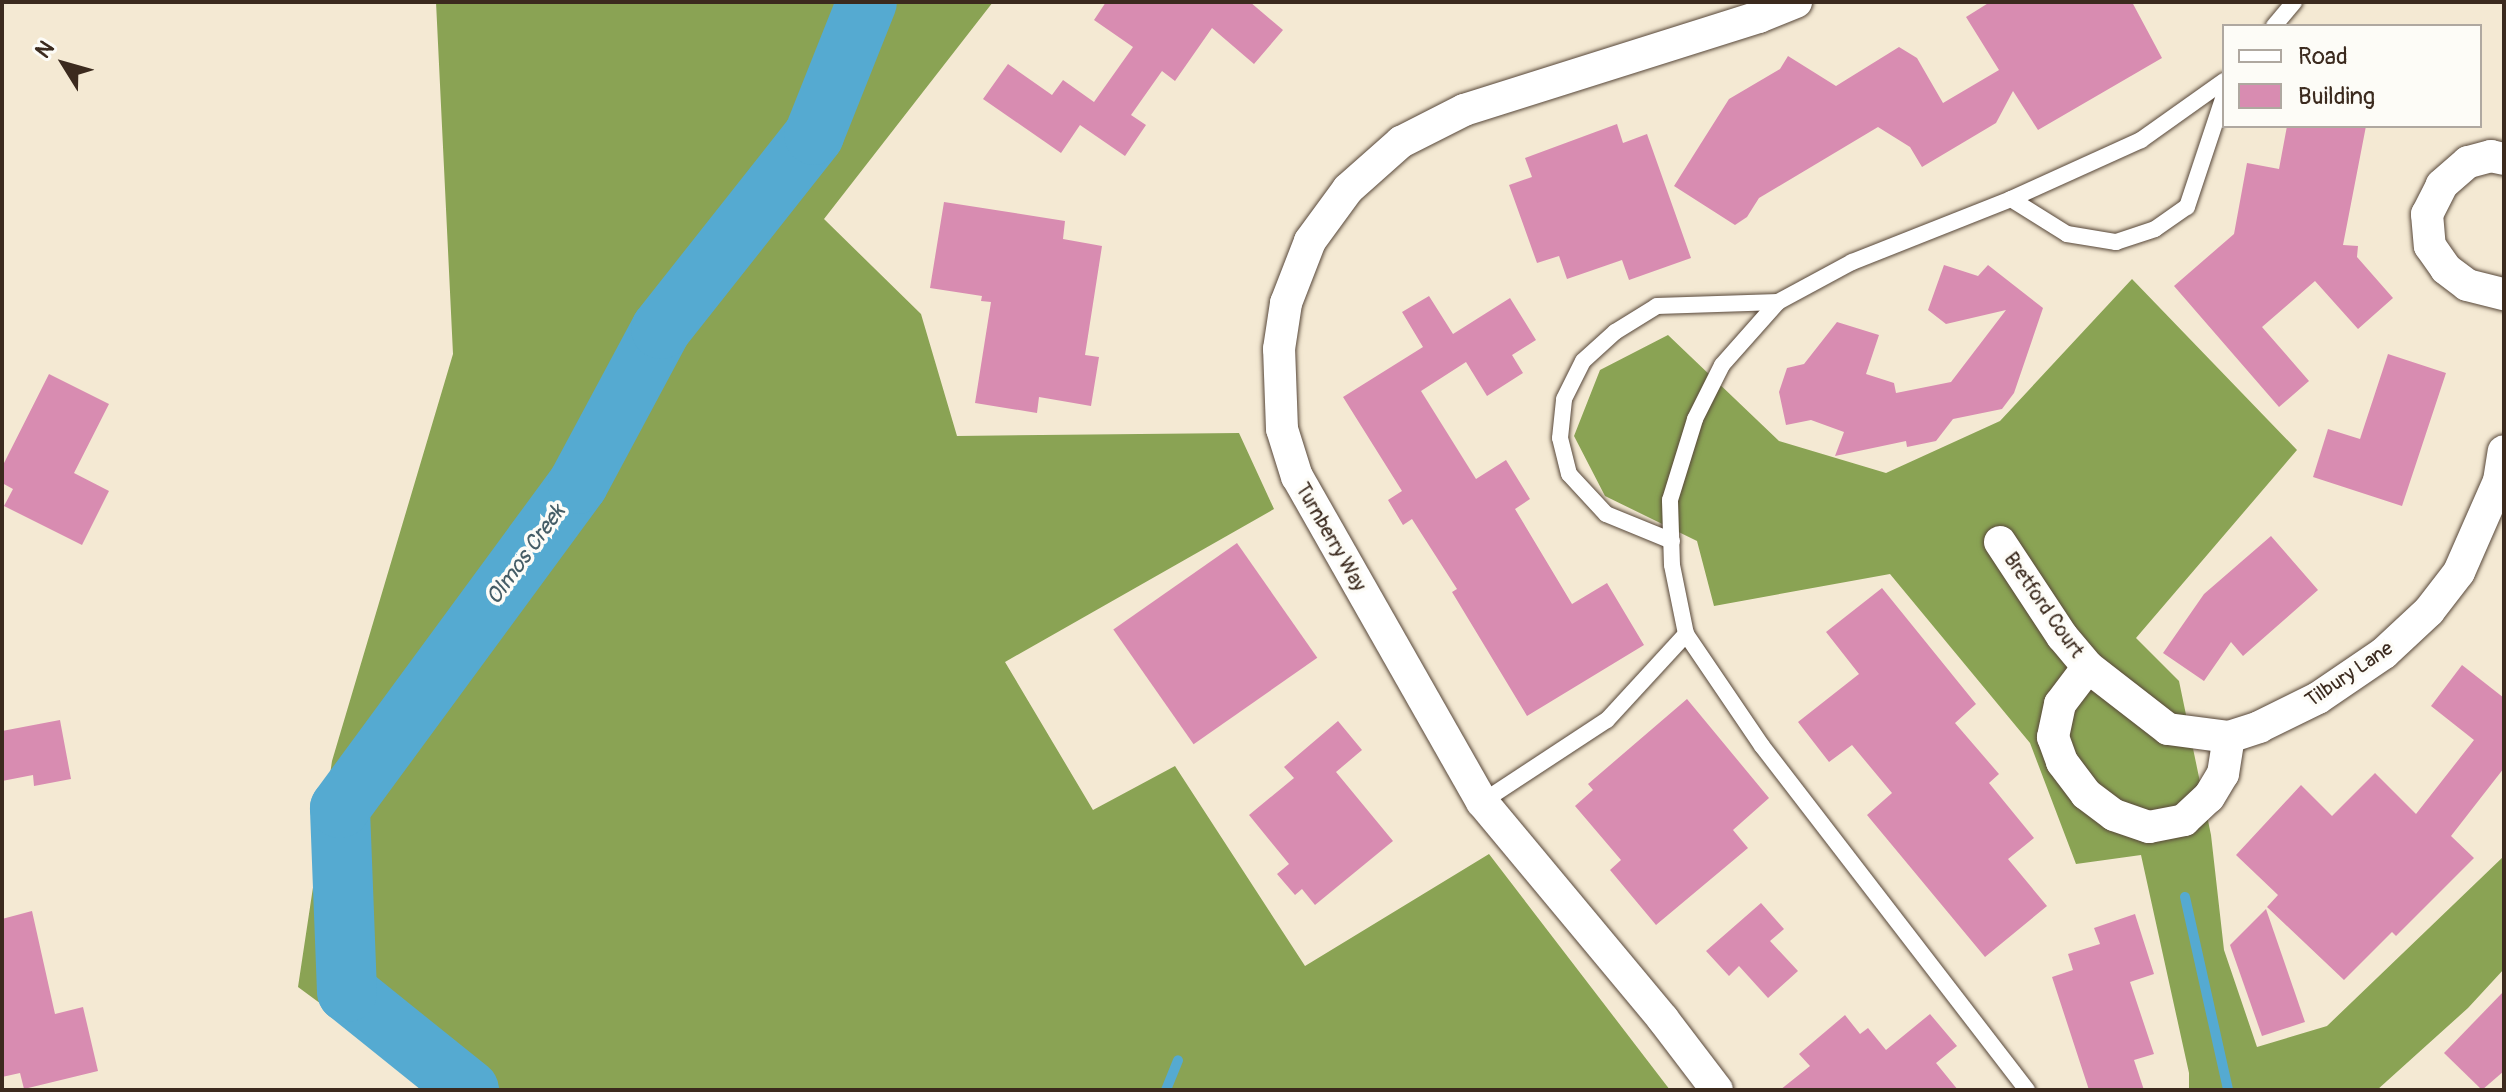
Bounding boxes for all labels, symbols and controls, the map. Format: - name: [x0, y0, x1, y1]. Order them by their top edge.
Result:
- north arrow: [24, 24, 104, 104]
- legend: [2222, 24, 2482, 128]
- text: N: [29, 35, 60, 64]
- text: Road: [2298, 42, 2348, 71]
- text: Building: [2298, 82, 2375, 111]
- street label: Turnberry Way: [1290, 479, 1372, 595]
- water label: Olmos Creek: [481, 500, 571, 610]
- street label: Bretford Court: [1999, 548, 2089, 662]
- street label: Tilbury Lane: [2301, 636, 2397, 712]

